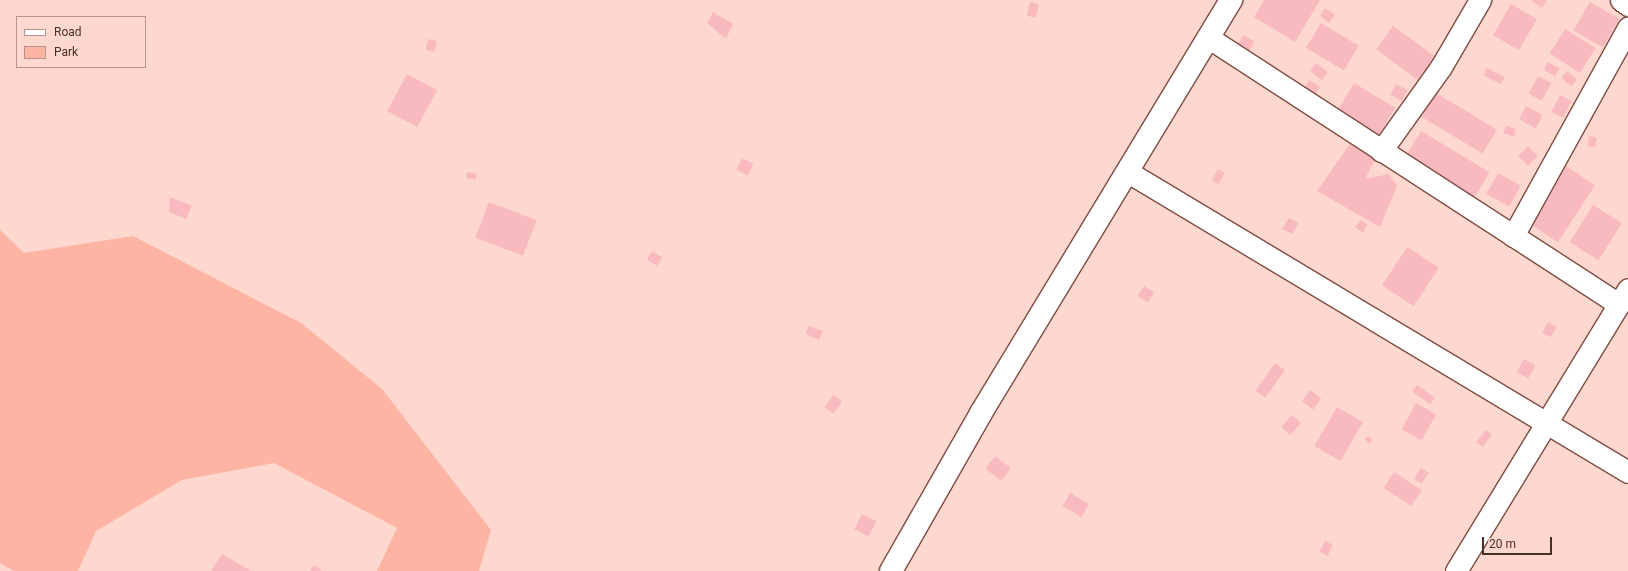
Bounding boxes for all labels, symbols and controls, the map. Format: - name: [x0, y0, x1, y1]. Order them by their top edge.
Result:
- legend: [16, 16, 146, 68]
- text: Road: [54, 25, 82, 39]
- text: Park: [54, 45, 78, 59]
- scale bar: [1484, 529, 1554, 555]
- text: 20 m: [1489, 537, 1516, 551]

